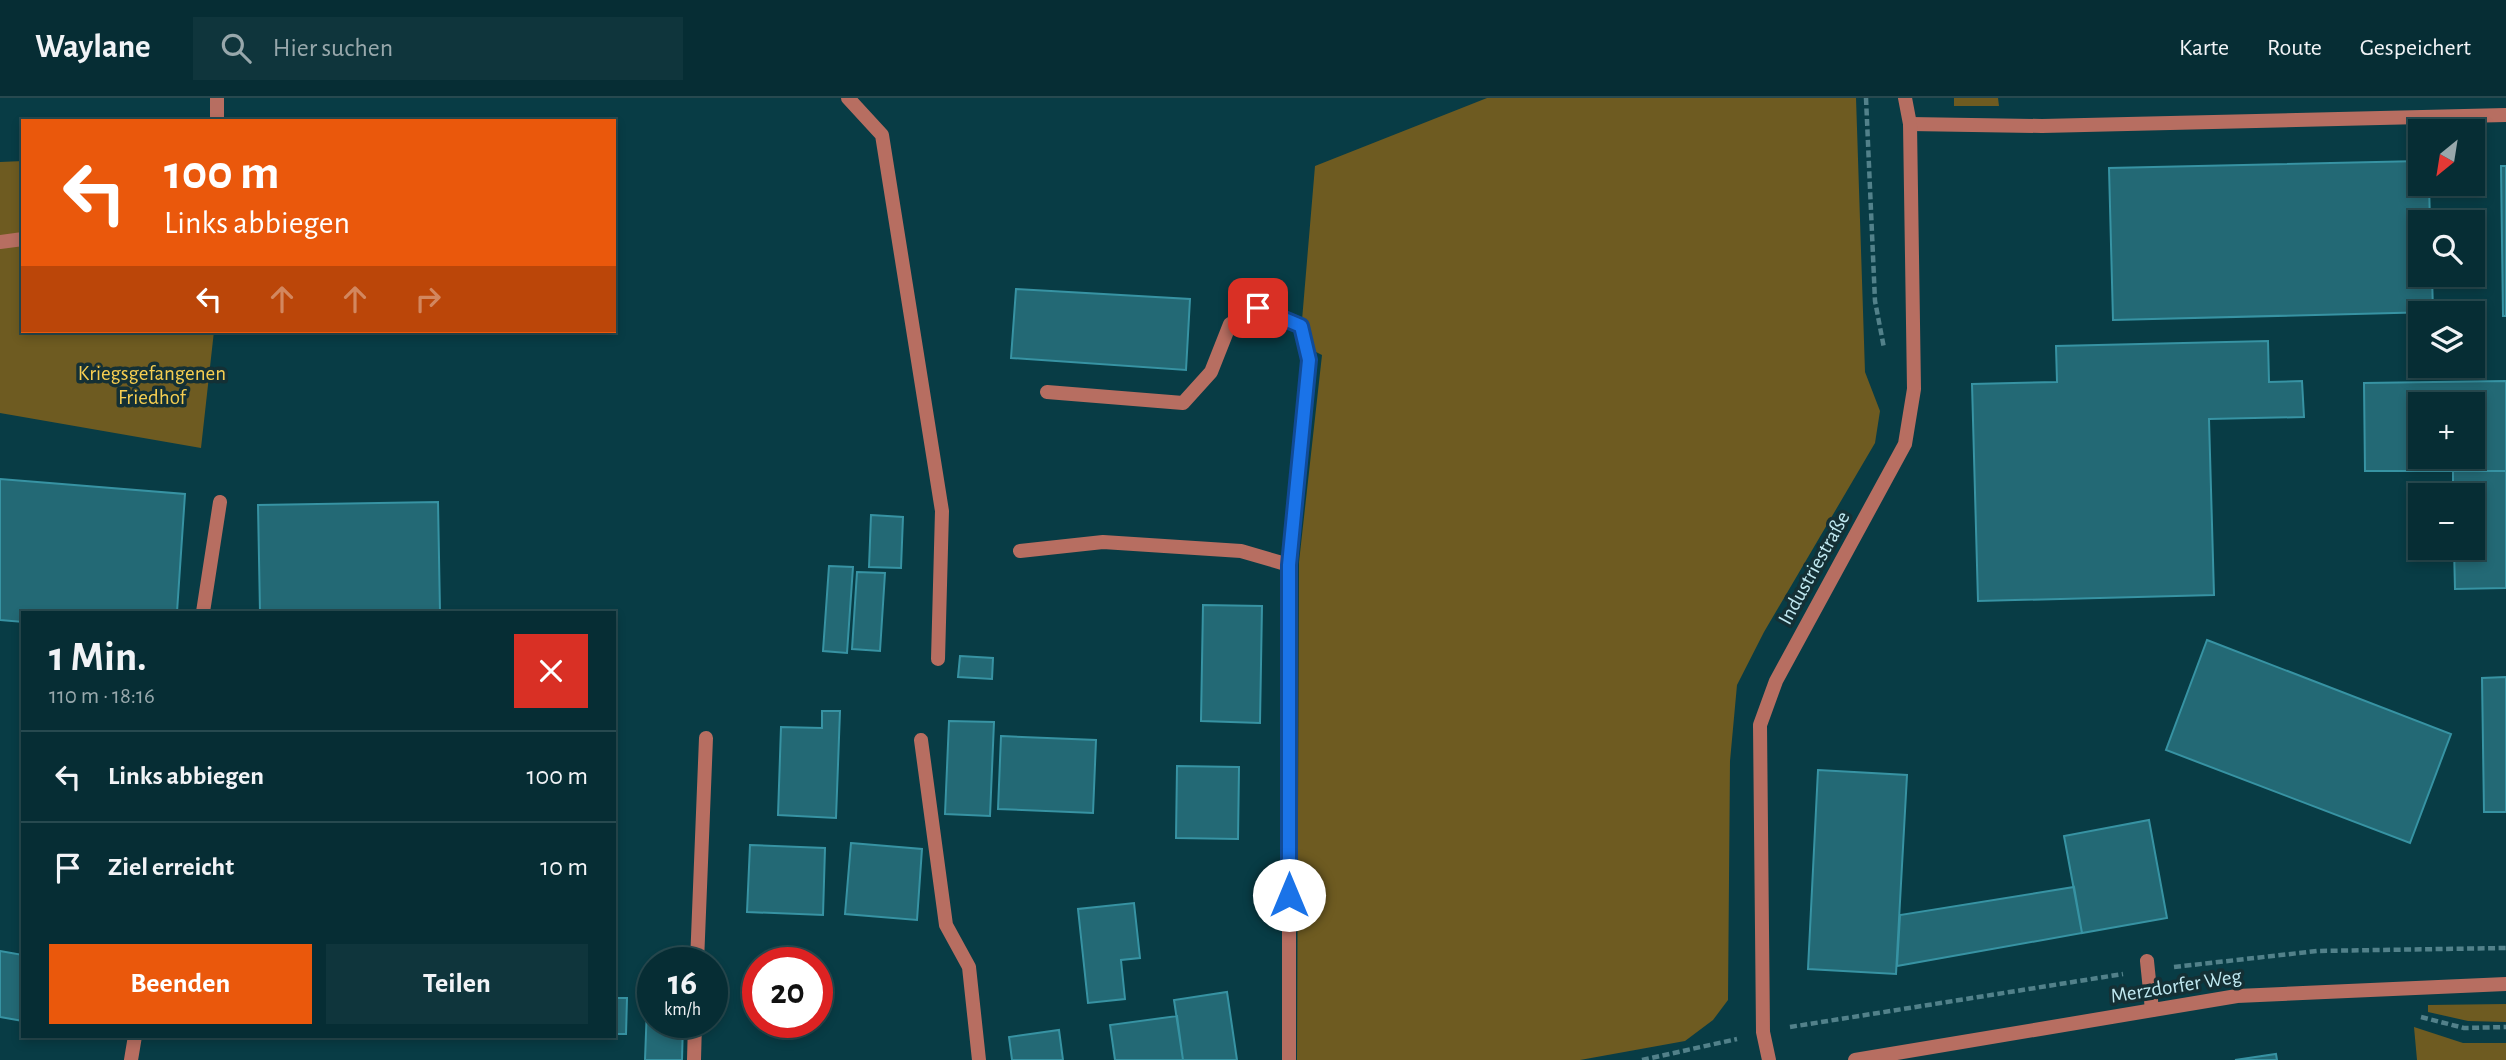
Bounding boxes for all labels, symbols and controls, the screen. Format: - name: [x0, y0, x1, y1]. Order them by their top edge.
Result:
- search box: [193, 17, 683, 80]
- icon: search: [217, 29, 255, 67]
- text: Waylane: [35, 31, 151, 64]
- text: Hier suchen: [273, 35, 393, 61]
- text: Karte: [2179, 36, 2229, 60]
- text: Route: [2267, 36, 2322, 60]
- text: Gespeichert: [2360, 36, 2471, 60]
- north arrow: [2408, 119, 2485, 196]
- map controls: [2408, 119, 2485, 560]
- icon: left: [49, 147, 140, 238]
- text: 100 m: [164, 149, 280, 198]
- text: Links abbiegen: [164, 207, 350, 239]
- button: search: [2408, 210, 2485, 287]
- pin: [1228, 278, 1288, 338]
- icon: left: [190, 280, 228, 318]
- icon: ahead: [263, 280, 301, 318]
- icon: ahead: [336, 280, 374, 318]
- icon: right: [409, 280, 447, 318]
- icon: arrive: [1239, 289, 1277, 327]
- button: layers: [2408, 301, 2485, 378]
- park label: Kriegsgefangenen Friedhof: [78, 363, 226, 408]
- button: +: [2408, 392, 2485, 469]
- button: −: [2408, 483, 2485, 560]
- street label: Industriestraße: [1774, 508, 1854, 628]
- button: close: [514, 634, 588, 708]
- text: 1 Min.: [49, 636, 147, 678]
- text: 110 m · 18:16: [49, 685, 155, 708]
- icon: left: [49, 758, 87, 796]
- text: Links abbiegen: [108, 763, 264, 789]
- text: 100 m: [527, 763, 588, 789]
- icon: arrive: [49, 849, 87, 887]
- text: Ziel erreicht: [108, 854, 234, 880]
- text: 10 m: [540, 854, 588, 880]
- position arrow: [1252, 858, 1326, 932]
- button: Beenden: [49, 944, 312, 1024]
- button: Teilen: [326, 944, 588, 1024]
- speed limit sign: 20: [742, 947, 833, 1038]
- street label: Merzdorfer Weg: [2109, 965, 2244, 1007]
- text: 16: [668, 966, 697, 1001]
- text: km/h: [664, 1001, 701, 1019]

